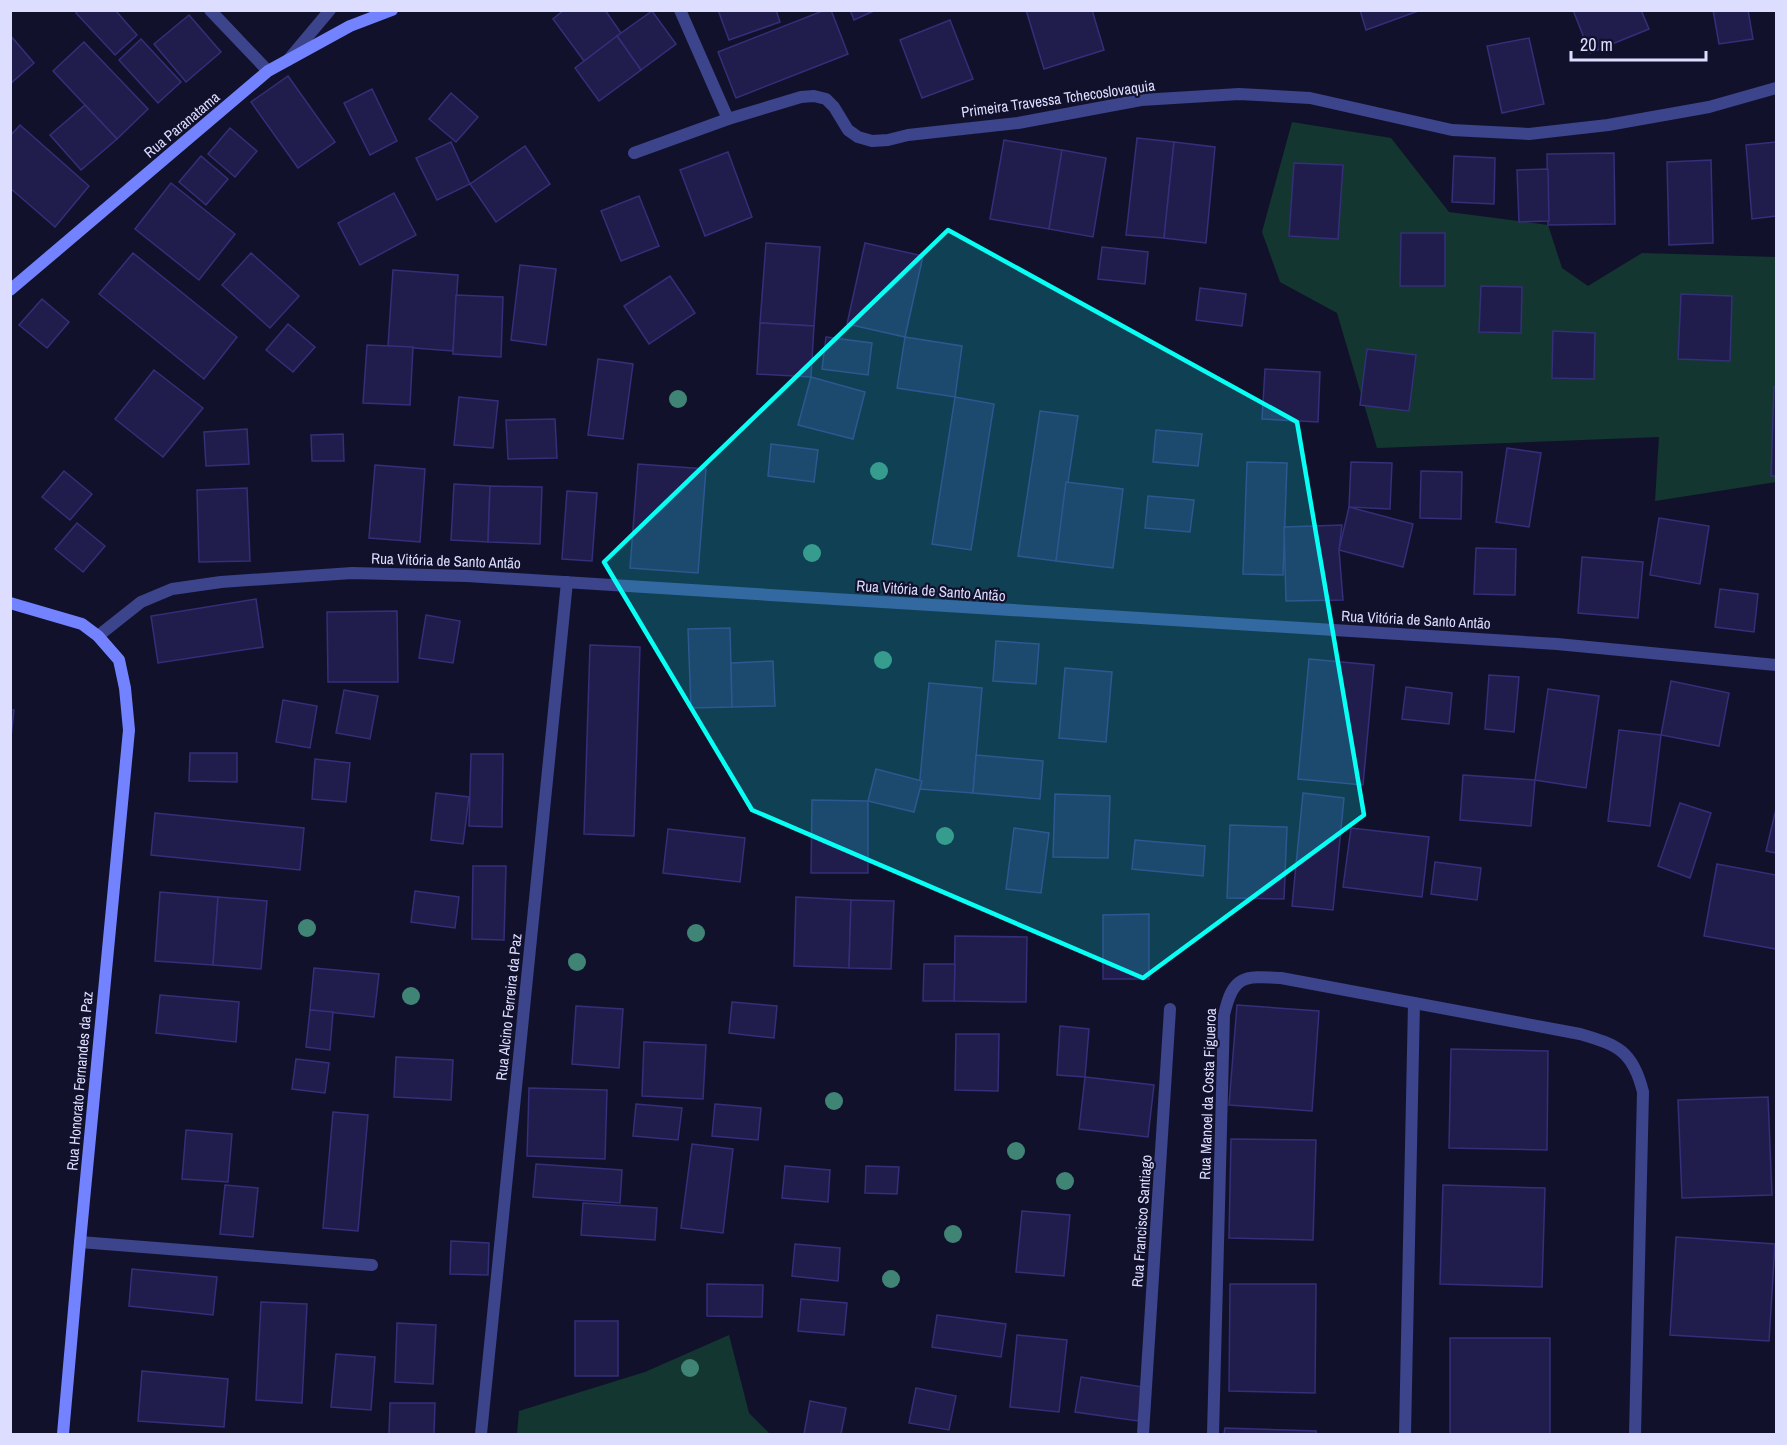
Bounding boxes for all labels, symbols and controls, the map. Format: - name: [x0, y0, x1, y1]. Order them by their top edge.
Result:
- scale bar: [1571, 24, 1706, 62]
- text: 20 m: [1580, 32, 1613, 57]
- street label: Primeira Travessa Tchecoslovaquia: [960, 74, 1156, 122]
- street label: Rua Paranatama: [139, 87, 224, 163]
- street label: Rua Vitória de Santo Antão: [371, 547, 521, 574]
- street label: Rua Vitória de Santo Antão: [856, 575, 1007, 606]
- street label: Rua Vitória de Santo Antão: [1341, 605, 1491, 634]
- street label: Rua Alcino Ferreira da Paz: [490, 932, 527, 1082]
- street label: Rua Honorato Fernandes da Paz: [61, 990, 98, 1171]
- street label: Rua Manoel da Costa Figueroa: [1194, 1008, 1221, 1180]
- street label: Rua Francisco Santiago: [1126, 1154, 1157, 1288]

